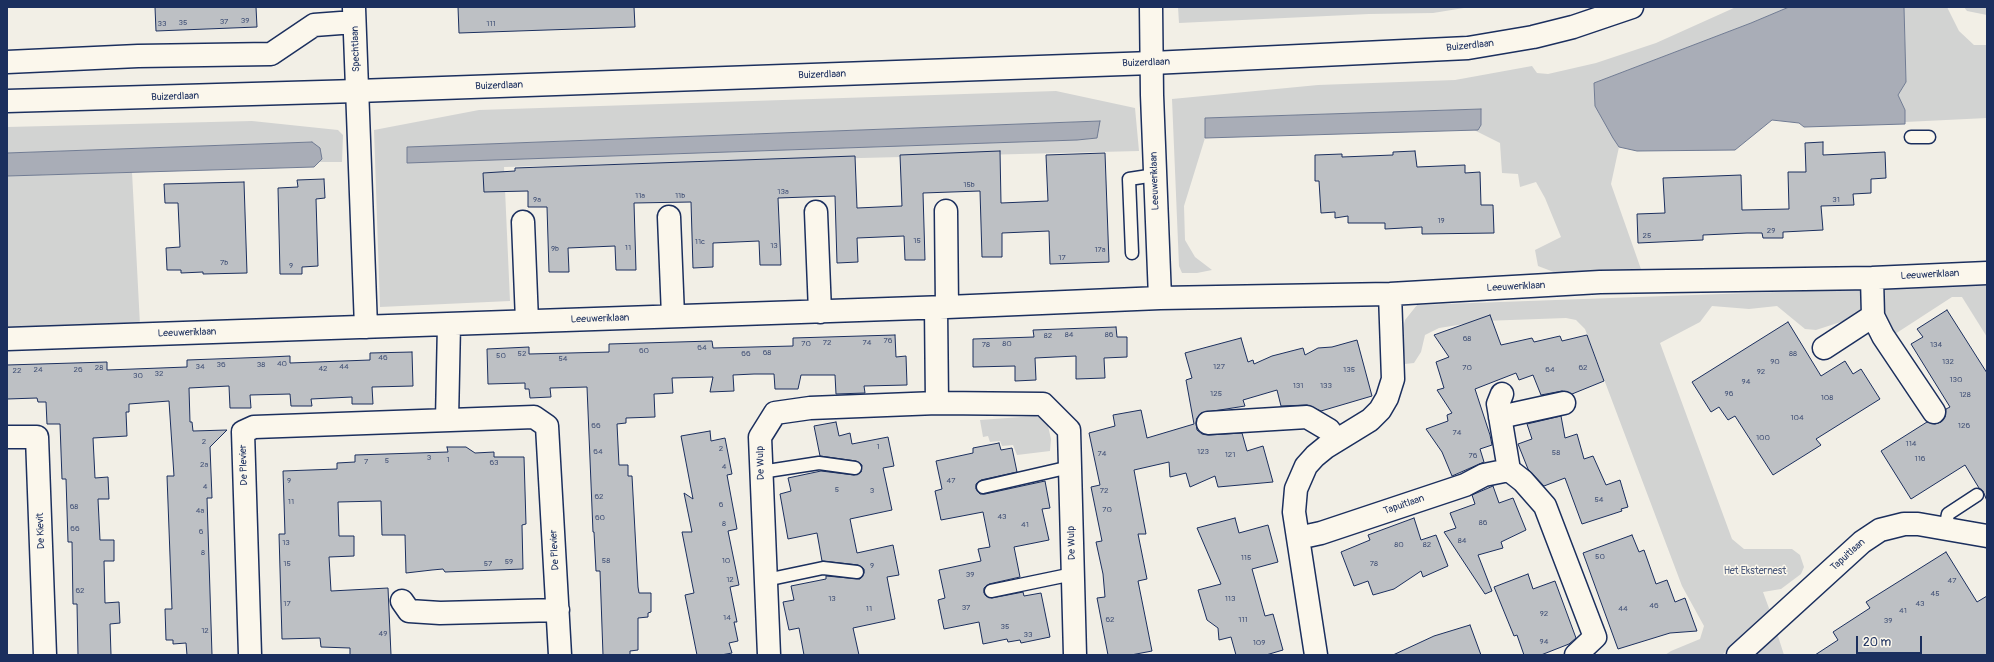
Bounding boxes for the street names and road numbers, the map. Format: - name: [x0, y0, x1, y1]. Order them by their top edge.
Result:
- street label: Spechtlaan: [349, 26, 363, 72]
- street label: Buizerdlaan: [1446, 38, 1494, 54]
- street label: Buizerdlaan: [1122, 56, 1170, 70]
- street label: Buizerdlaan: [798, 68, 846, 82]
- street label: Buizerdlaan: [475, 79, 523, 93]
- street label: Buizerdlaan: [151, 90, 199, 104]
- street label: Leeuweriklaan: [1148, 151, 1162, 211]
- street label: Leeuweriklaan: [1900, 267, 1960, 283]
- street label: Leeuweriklaan: [1486, 279, 1546, 295]
- street label: Leeuweriklaan: [570, 312, 630, 326]
- street label: Leeuweriklaan: [157, 326, 217, 340]
- street label: De Plevier: [237, 444, 251, 486]
- street label: De Wulp: [754, 446, 768, 480]
- street label: Tapuitlaan: [1382, 492, 1426, 518]
- street label: De Kievit: [34, 513, 48, 549]
- street label: De Wulp: [1065, 526, 1079, 560]
- street label: De Plevier: [548, 529, 562, 571]
- street label: Tapuitlaan: [1828, 536, 1868, 574]

